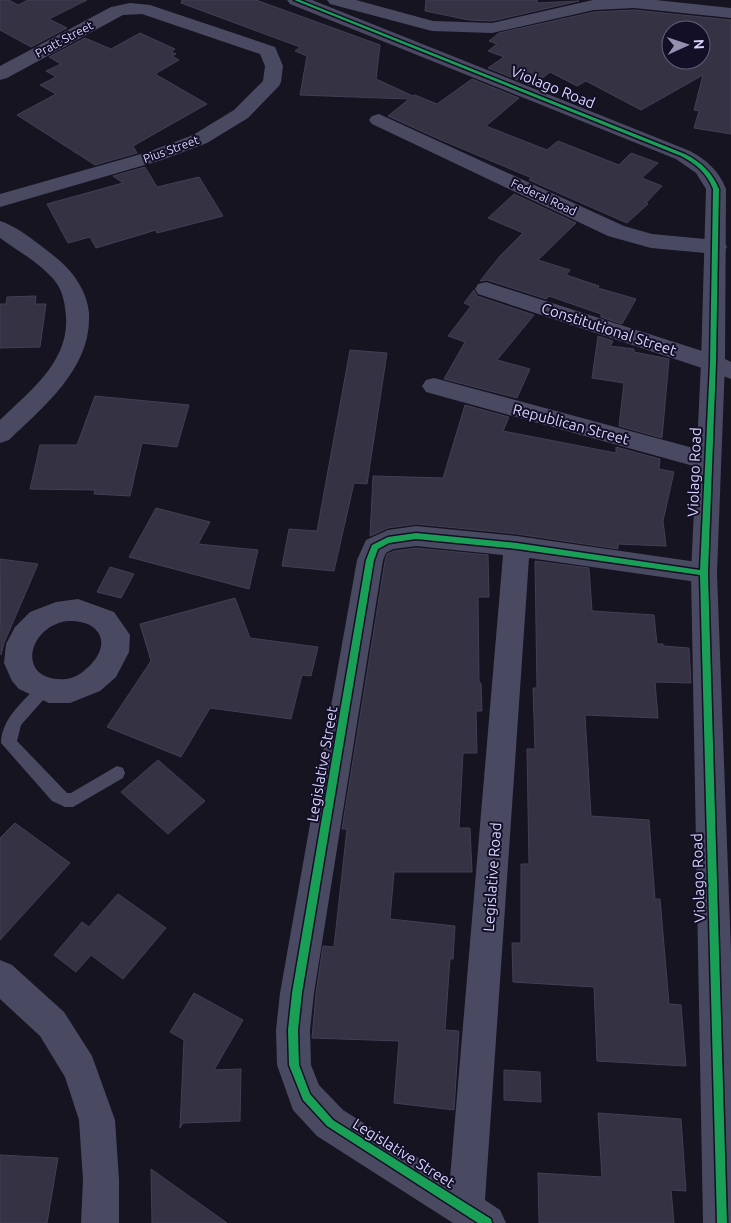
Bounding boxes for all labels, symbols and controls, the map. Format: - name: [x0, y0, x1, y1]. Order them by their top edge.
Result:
- street label: Pratt Street: [33, 18, 95, 60]
- north arrow: [661, 20, 711, 70]
- text: N: [691, 39, 707, 50]
- street label: Violago Road: [508, 62, 598, 112]
- street label: Pius Street: [141, 133, 201, 165]
- street label: Federal Road: [509, 176, 579, 218]
- street label: Constitutional Street: [539, 299, 679, 359]
- street label: Republican Street: [511, 400, 631, 448]
- street label: Violago Road: [684, 427, 704, 517]
- street label: Legislative Street: [303, 705, 341, 823]
- street label: Legislative Road: [480, 822, 504, 932]
- street label: Violago Road: [688, 833, 708, 923]
- street label: Legislative Street: [350, 1115, 458, 1191]

